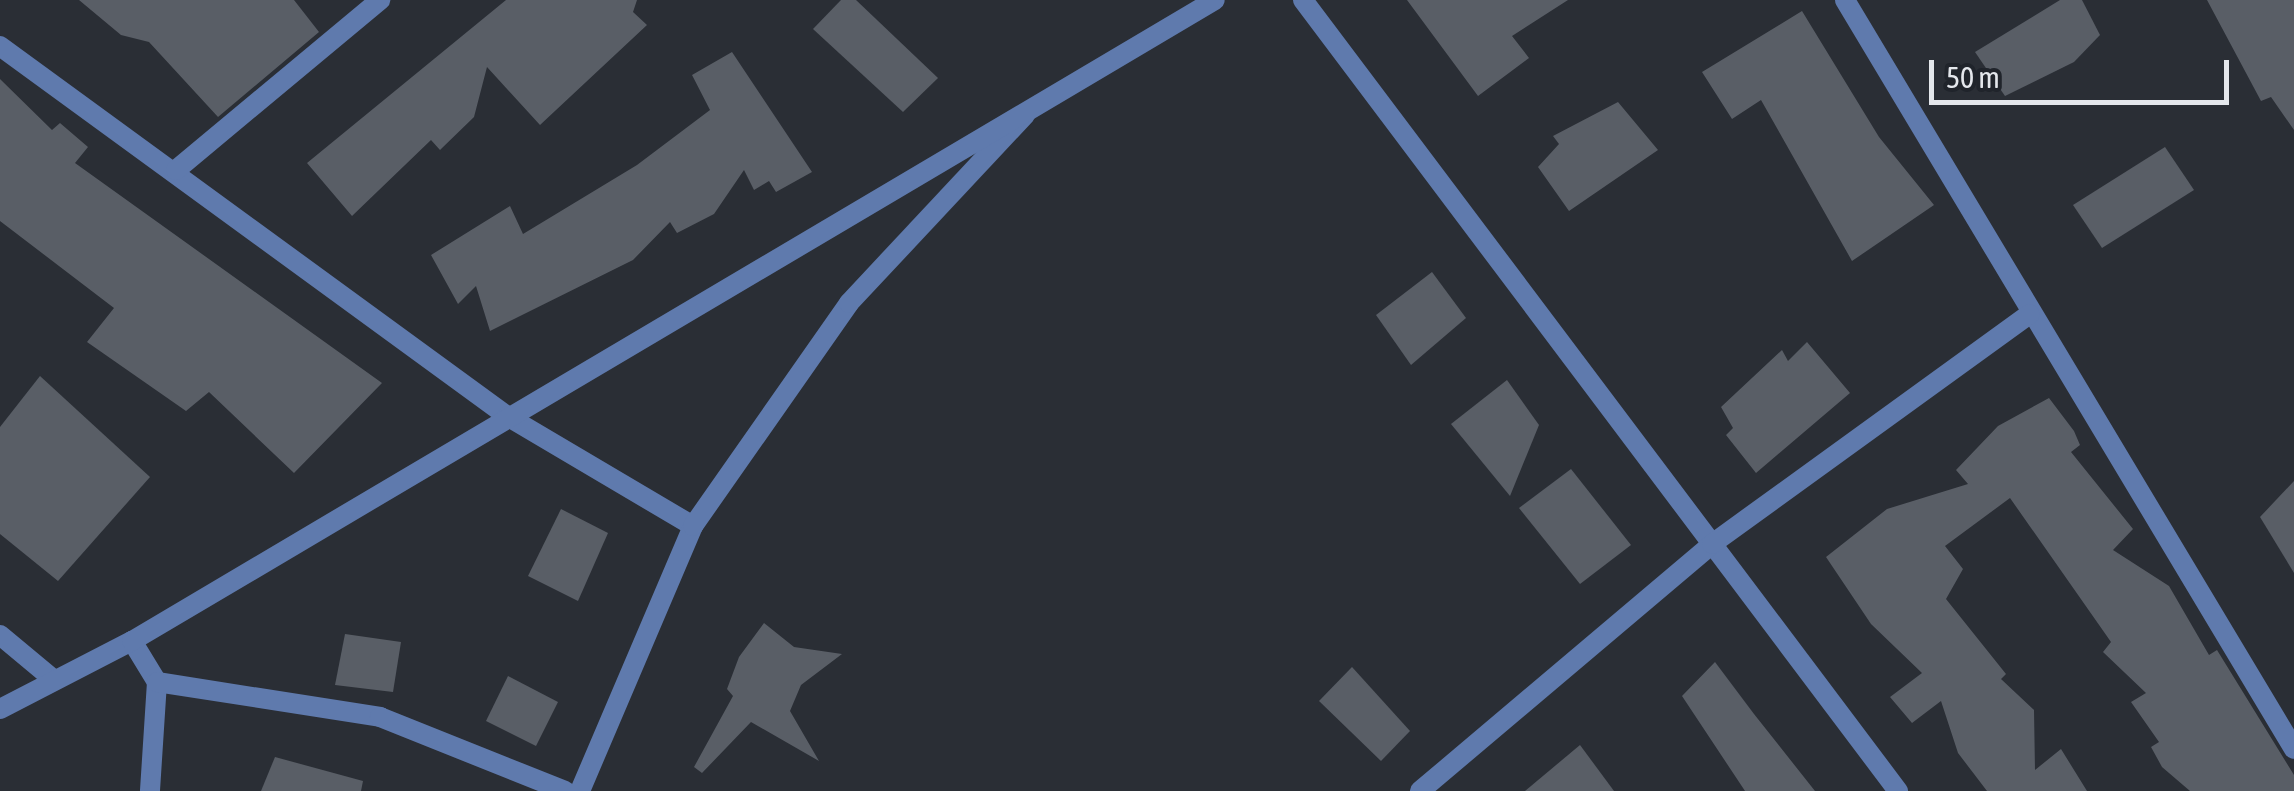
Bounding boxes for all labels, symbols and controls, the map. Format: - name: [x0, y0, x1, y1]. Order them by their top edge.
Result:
- scale bar: [1934, 40, 2234, 102]
- text: 50 m: [1946, 60, 2000, 94]

